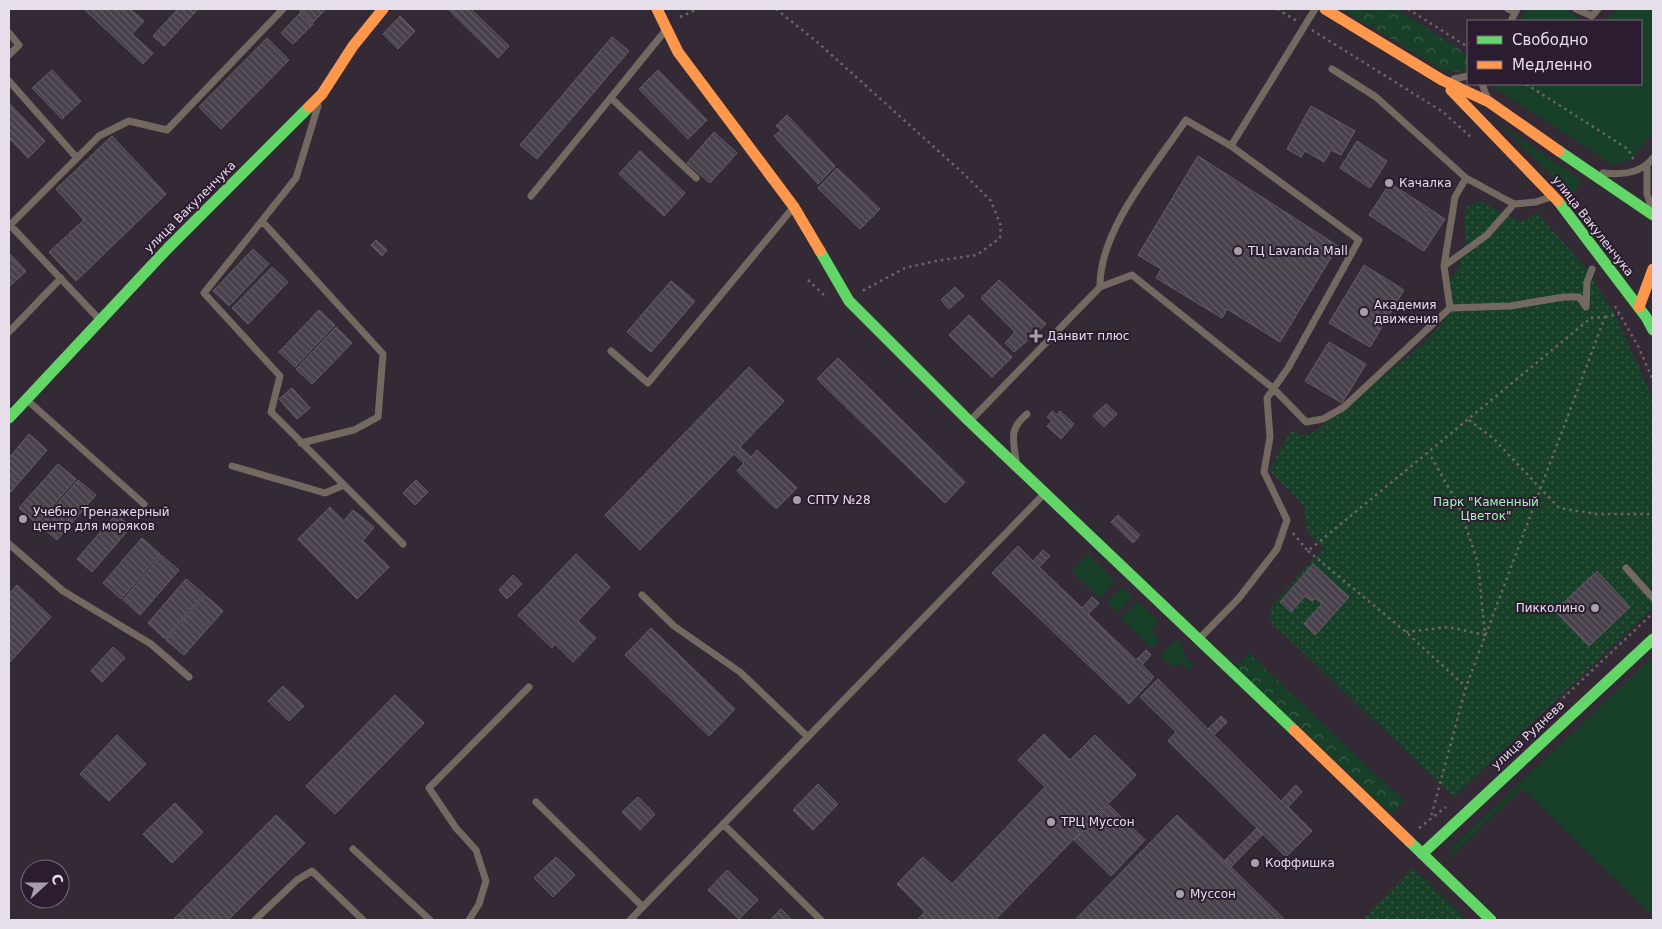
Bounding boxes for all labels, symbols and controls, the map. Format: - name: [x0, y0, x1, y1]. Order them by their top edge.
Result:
- legend: [1467, 20, 1642, 85]
- text: Свободно: [1512, 31, 1588, 49]
- text: Медленно: [1512, 56, 1592, 74]
- street label: улица Вакуленчука: [141, 158, 239, 256]
- street label: улица Вакуленчука: [1549, 173, 1637, 279]
- place label: Качалка: [1399, 176, 1452, 190]
- marker: Качалка: [1383, 177, 1395, 189]
- place label: ТЦ Lavanda Mall: [1247, 244, 1348, 258]
- marker: ТЦ Lavanda Mall: [1232, 245, 1244, 257]
- place label: Академия движения: [1374, 298, 1438, 326]
- marker: Академия движения: [1358, 306, 1370, 318]
- marker: Данвит плюс: [1029, 329, 1043, 343]
- place label: Данвит плюс: [1047, 329, 1129, 343]
- place label: СПТУ №28: [807, 493, 871, 507]
- marker: СПТУ №28: [791, 494, 803, 506]
- park label: Парк "Каменный Цветок": [1433, 495, 1539, 523]
- place label: Учебно Тренажерный центр для моряков: [33, 505, 170, 533]
- marker: Учебно Тренажерный центр для моряков: [17, 513, 29, 525]
- place label: Пикколино: [1516, 601, 1585, 615]
- marker: Пикколино: [1589, 602, 1601, 614]
- street label: улица Руднева: [1489, 698, 1567, 772]
- place label: ТРЦ Муссон: [1060, 815, 1135, 829]
- marker: ТРЦ Муссон: [1045, 816, 1057, 828]
- place label: Коффишка: [1265, 856, 1335, 870]
- marker: Коффишка: [1249, 857, 1261, 869]
- north arrow: [20, 859, 70, 909]
- text: С: [48, 872, 66, 887]
- place label: Муссон: [1190, 887, 1236, 901]
- marker: Муссон: [1174, 888, 1186, 900]

